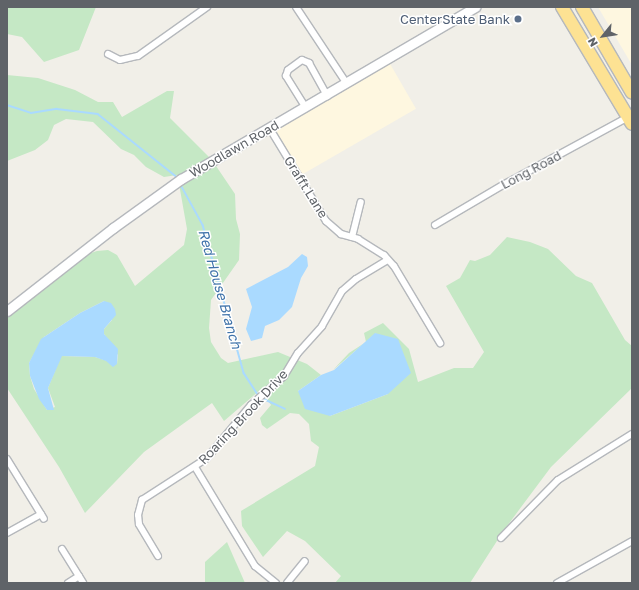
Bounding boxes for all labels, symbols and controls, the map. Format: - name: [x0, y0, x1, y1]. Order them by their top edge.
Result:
- place label: CenterState Bank: [400, 11, 510, 27]
- marker: CenterState Bank: [513, 14, 523, 24]
- north arrow: [583, 16, 623, 56]
- text: N: [584, 35, 600, 49]
- street label: Woodlawn Road: [187, 117, 281, 181]
- street label: Long Road: [498, 148, 564, 192]
- street label: Grafft Lane: [281, 153, 331, 221]
- water label: Red House Branch: [195, 227, 245, 351]
- street label: Roaring Brook Drive: [195, 366, 291, 468]

